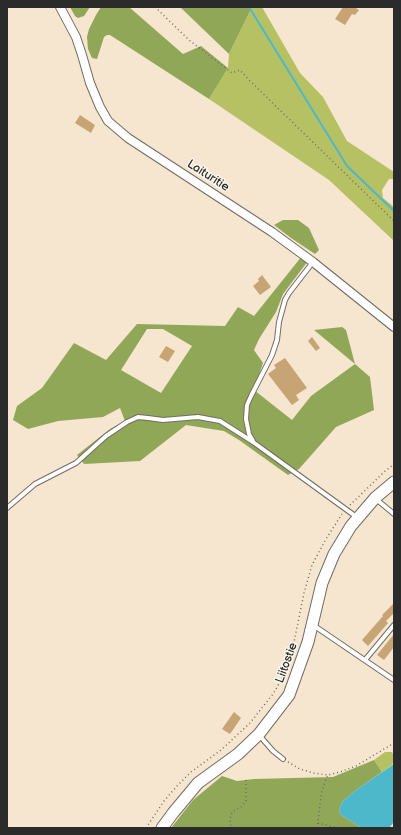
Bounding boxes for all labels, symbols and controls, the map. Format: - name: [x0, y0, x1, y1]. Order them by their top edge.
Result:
- street label: Laituritie: [184, 157, 232, 195]
- street label: Liitostie: [273, 641, 301, 685]

